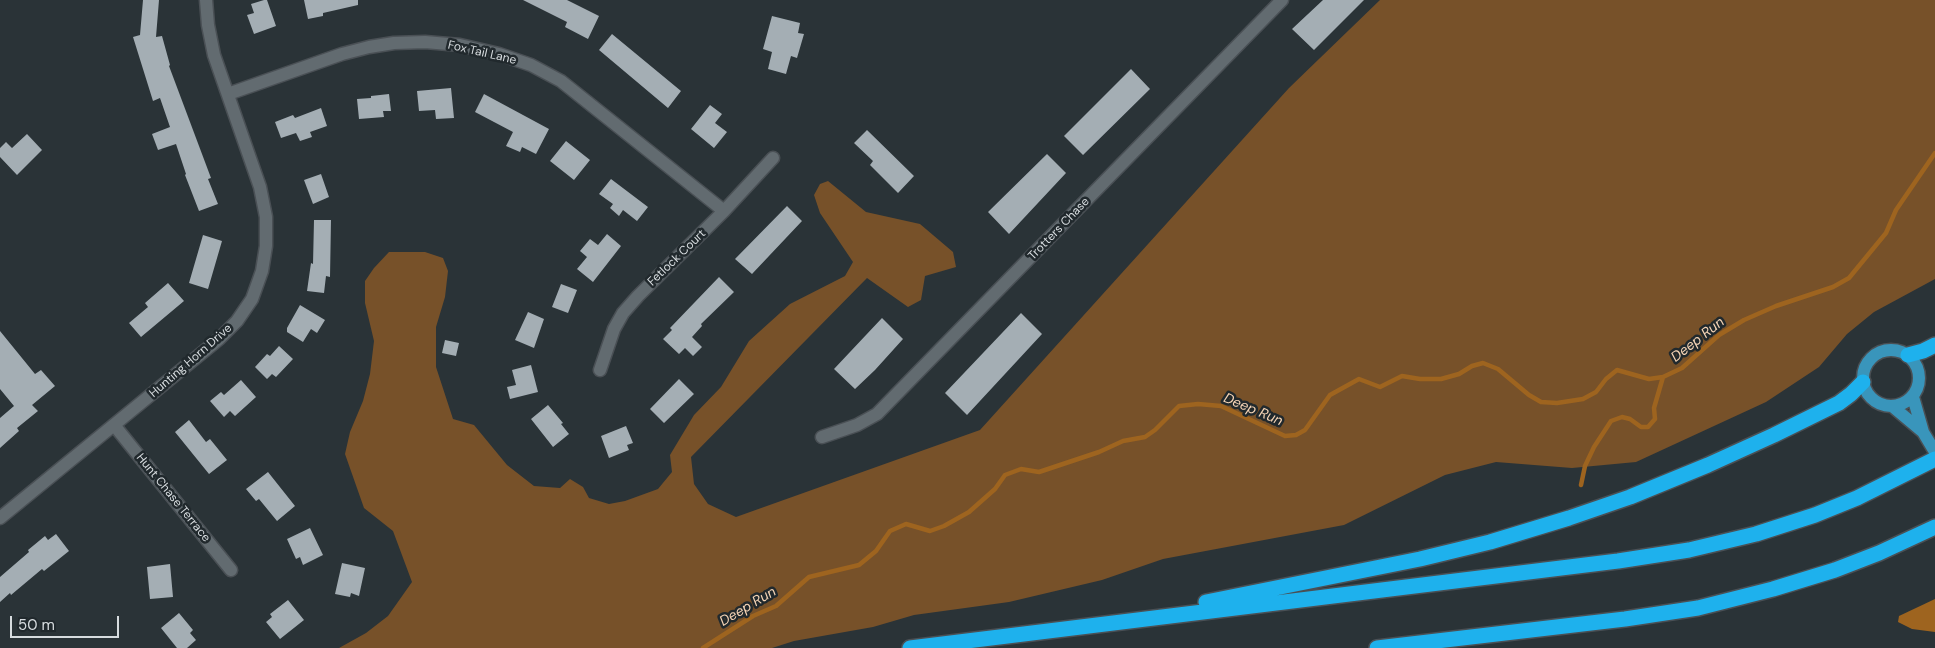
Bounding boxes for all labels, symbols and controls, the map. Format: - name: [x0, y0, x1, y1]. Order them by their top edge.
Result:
- street label: Fox Tail Lane: [446, 38, 518, 68]
- street label: Trotters Chase: [1025, 195, 1093, 263]
- street label: Fetlock Court: [645, 227, 709, 289]
- water label: Deep Run: [1668, 314, 1728, 366]
- street label: Hunting Horn Drive: [147, 321, 235, 401]
- water label: Deep Run: [1221, 390, 1285, 430]
- street label: Hunt Chase Terrace: [133, 451, 213, 545]
- water label: Deep Run: [717, 584, 779, 630]
- scale bar: [12, 606, 121, 638]
- text: 50 m: [18, 615, 55, 635]

